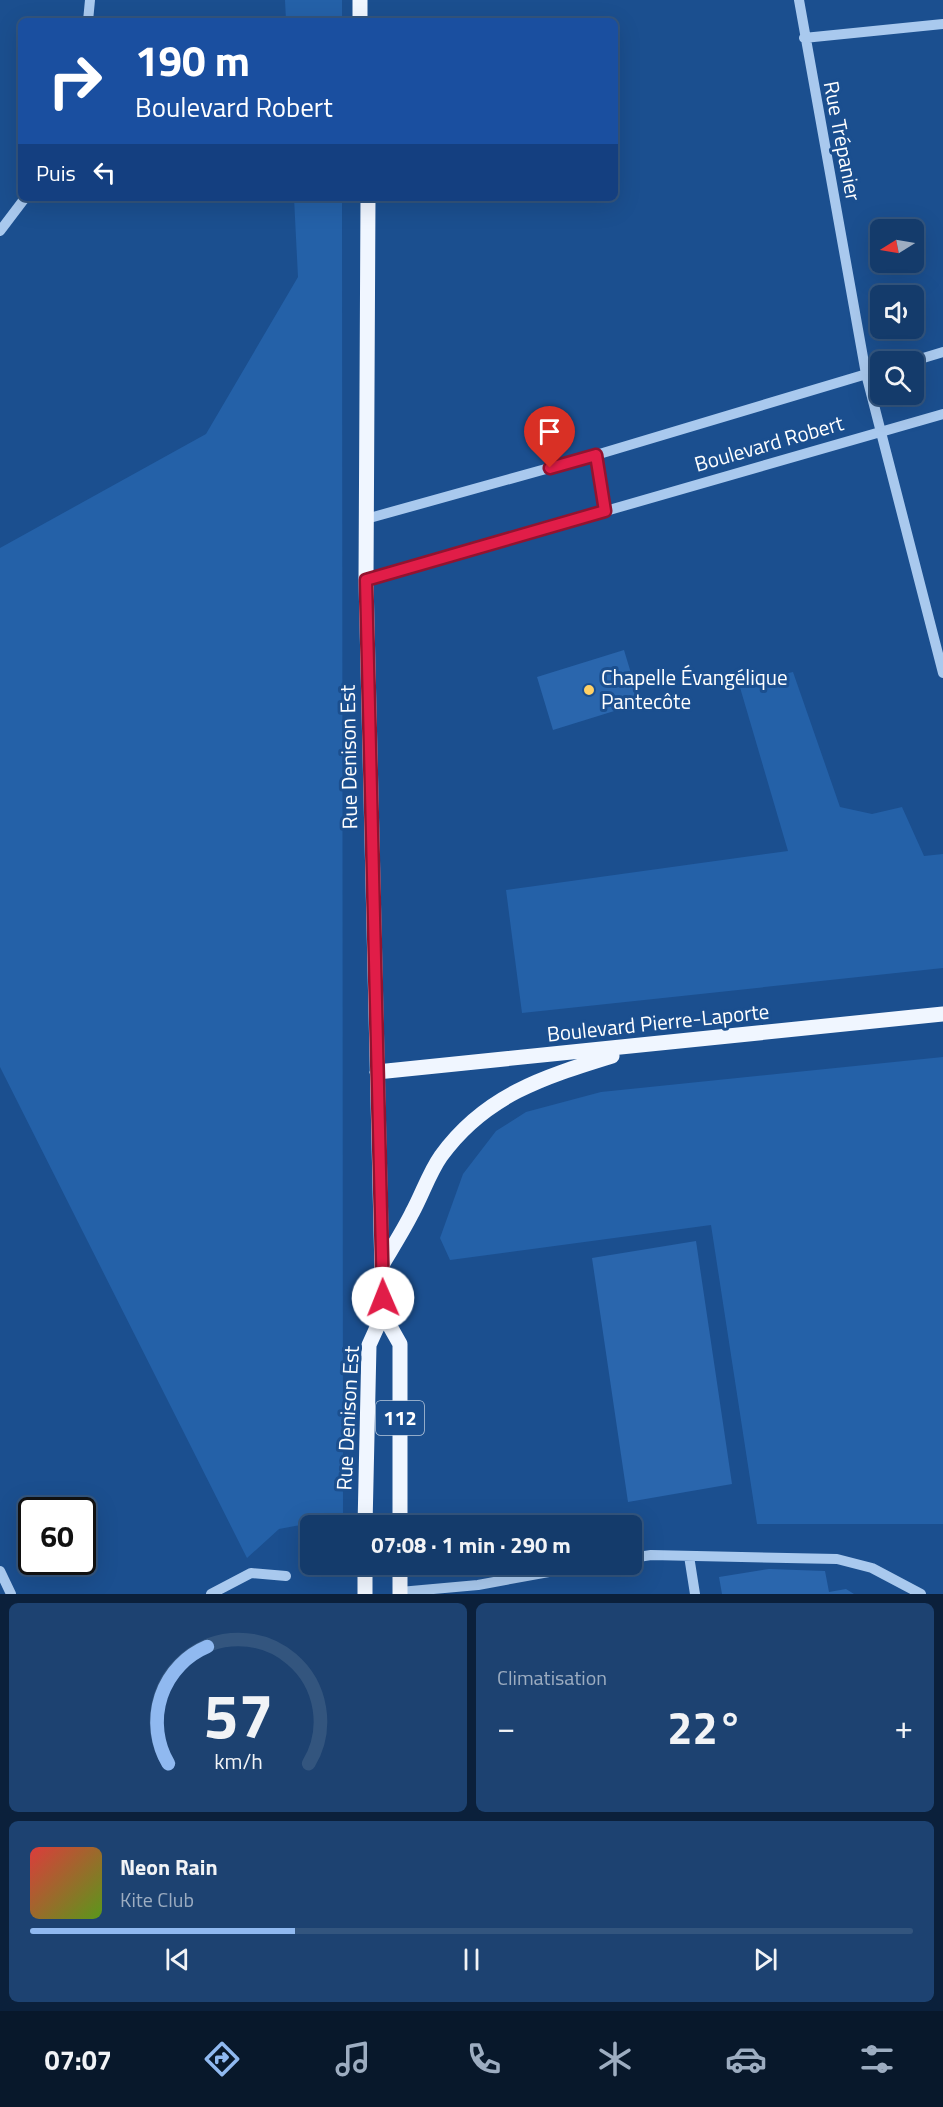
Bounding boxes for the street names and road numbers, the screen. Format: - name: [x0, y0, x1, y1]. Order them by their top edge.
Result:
- street label: Rue Trépanier: [816, 78, 870, 203]
- street label: Boulevard Robert: [690, 406, 848, 480]
- street label: Rue Denison Est: [331, 684, 365, 830]
- street label: Boulevard Pierre-Laporte: [545, 994, 771, 1050]
- street label: Rue Denison Est: [327, 1344, 367, 1491]
- road number: 112: [376, 1401, 424, 1435]

